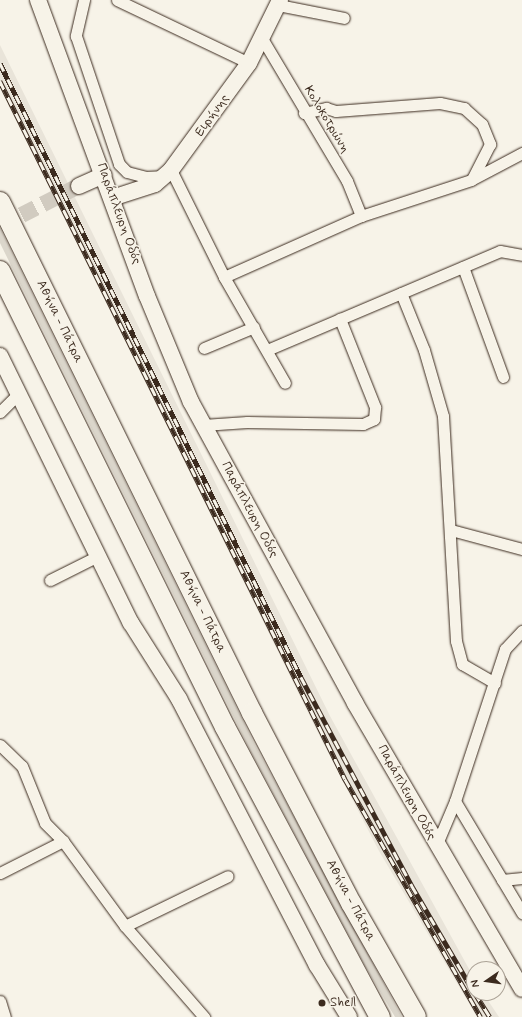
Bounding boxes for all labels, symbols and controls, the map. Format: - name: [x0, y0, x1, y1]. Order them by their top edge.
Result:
- street label: Κολοκοτρώνη: [300, 84, 352, 156]
- street label: Ειρήνης: [193, 92, 233, 140]
- street label: Παράπλευρη Οδός: [92, 161, 144, 267]
- street label: Αθήνα - Πάτρα: [32, 278, 86, 366]
- street label: Παράπλευρη Οδός: [217, 459, 281, 561]
- street label: Αθήνα - Πάτρα: [175, 568, 229, 656]
- street label: Παράπλευρη Οδός: [373, 743, 439, 843]
- street label: Αθήνα - Πάτρα: [322, 857, 378, 945]
- north arrow: [466, 961, 506, 1001]
- text: N: [468, 978, 483, 989]
- place label: Shell: [330, 995, 356, 1011]
- marker: Shell: [317, 998, 327, 1008]

